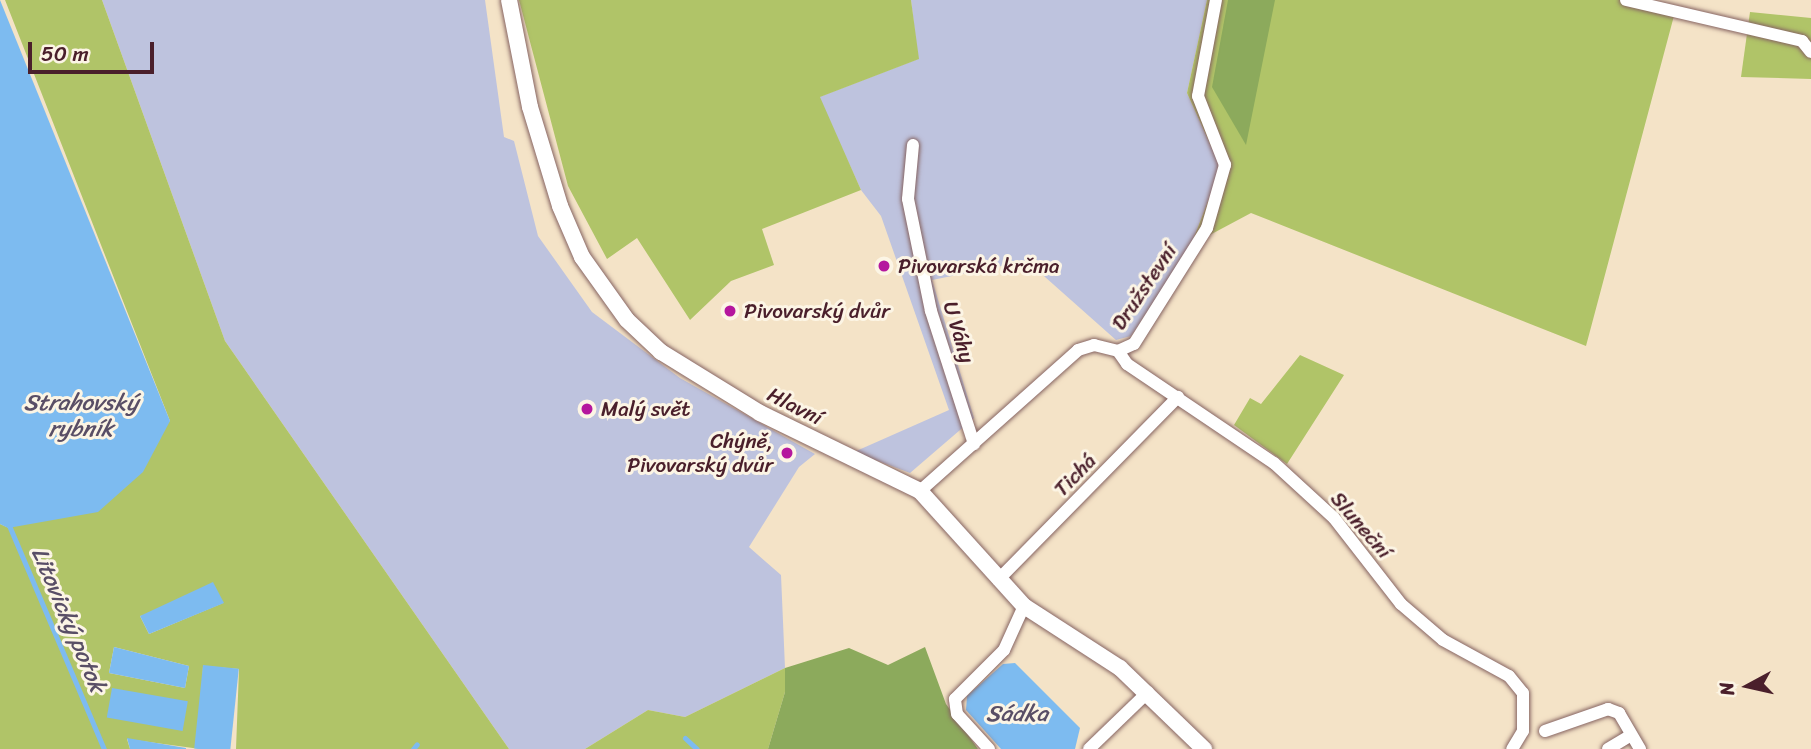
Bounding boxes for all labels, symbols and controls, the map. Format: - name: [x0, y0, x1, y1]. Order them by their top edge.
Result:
- scale bar: [32, 28, 158, 72]
- text: 50 m: [41, 35, 89, 73]
- street label: Družstevní: [1106, 239, 1182, 335]
- place label: Pivovarská krčma: [898, 253, 1060, 279]
- marker: Pivovarská krčma: [876, 258, 892, 274]
- place label: Pivovarský dvůr: [744, 298, 890, 324]
- street label: U Váhy: [938, 298, 980, 366]
- marker: Pivovarský dvůr: [722, 303, 738, 319]
- street label: Hlavní: [763, 382, 827, 430]
- water label: Strahovský rybník: [24, 389, 138, 443]
- place label: Malý svět: [601, 396, 690, 422]
- marker: Malý svět: [579, 401, 595, 417]
- place label: Chýně, Pivovarský dvůr: [627, 428, 773, 478]
- marker: Chýně, Pivovarský dvůr: [779, 445, 795, 461]
- street label: Tichá: [1049, 448, 1101, 502]
- street label: Sluneční: [1325, 486, 1397, 564]
- water label: Litovický potok: [25, 543, 111, 697]
- north arrow: [1713, 651, 1783, 721]
- text: N: [1709, 680, 1744, 698]
- water label: Sádka: [986, 700, 1048, 728]

